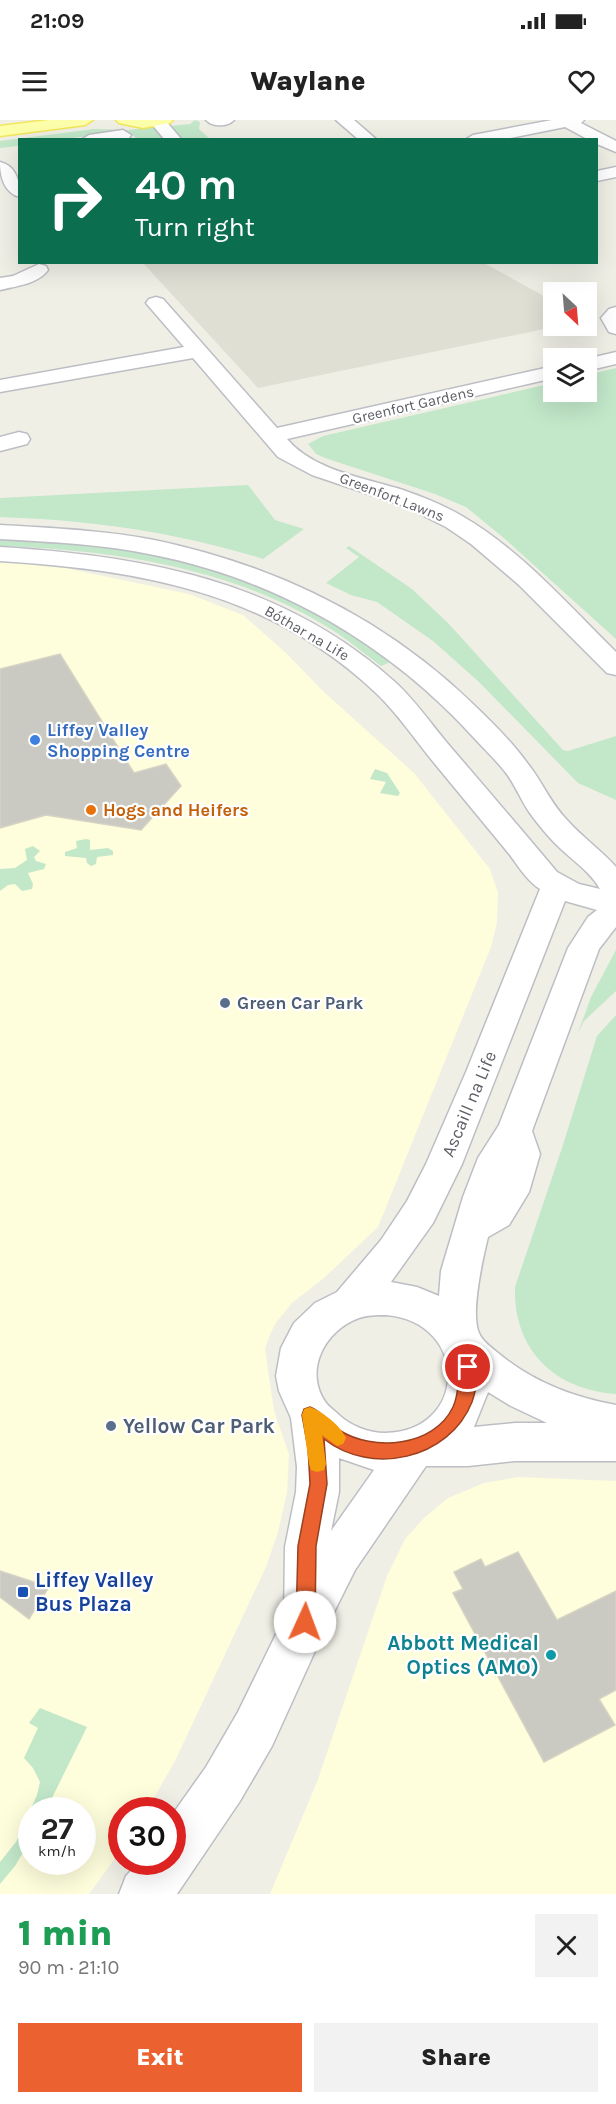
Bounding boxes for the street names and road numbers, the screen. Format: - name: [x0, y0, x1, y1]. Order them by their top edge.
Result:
- street label: Greenfort Gardens: [350, 382, 476, 428]
- street label: Greenfort Lawns: [337, 469, 447, 525]
- street label: Bóthar na Life: [262, 602, 352, 664]
- street label: Ascaill na Life: [437, 1048, 501, 1160]

